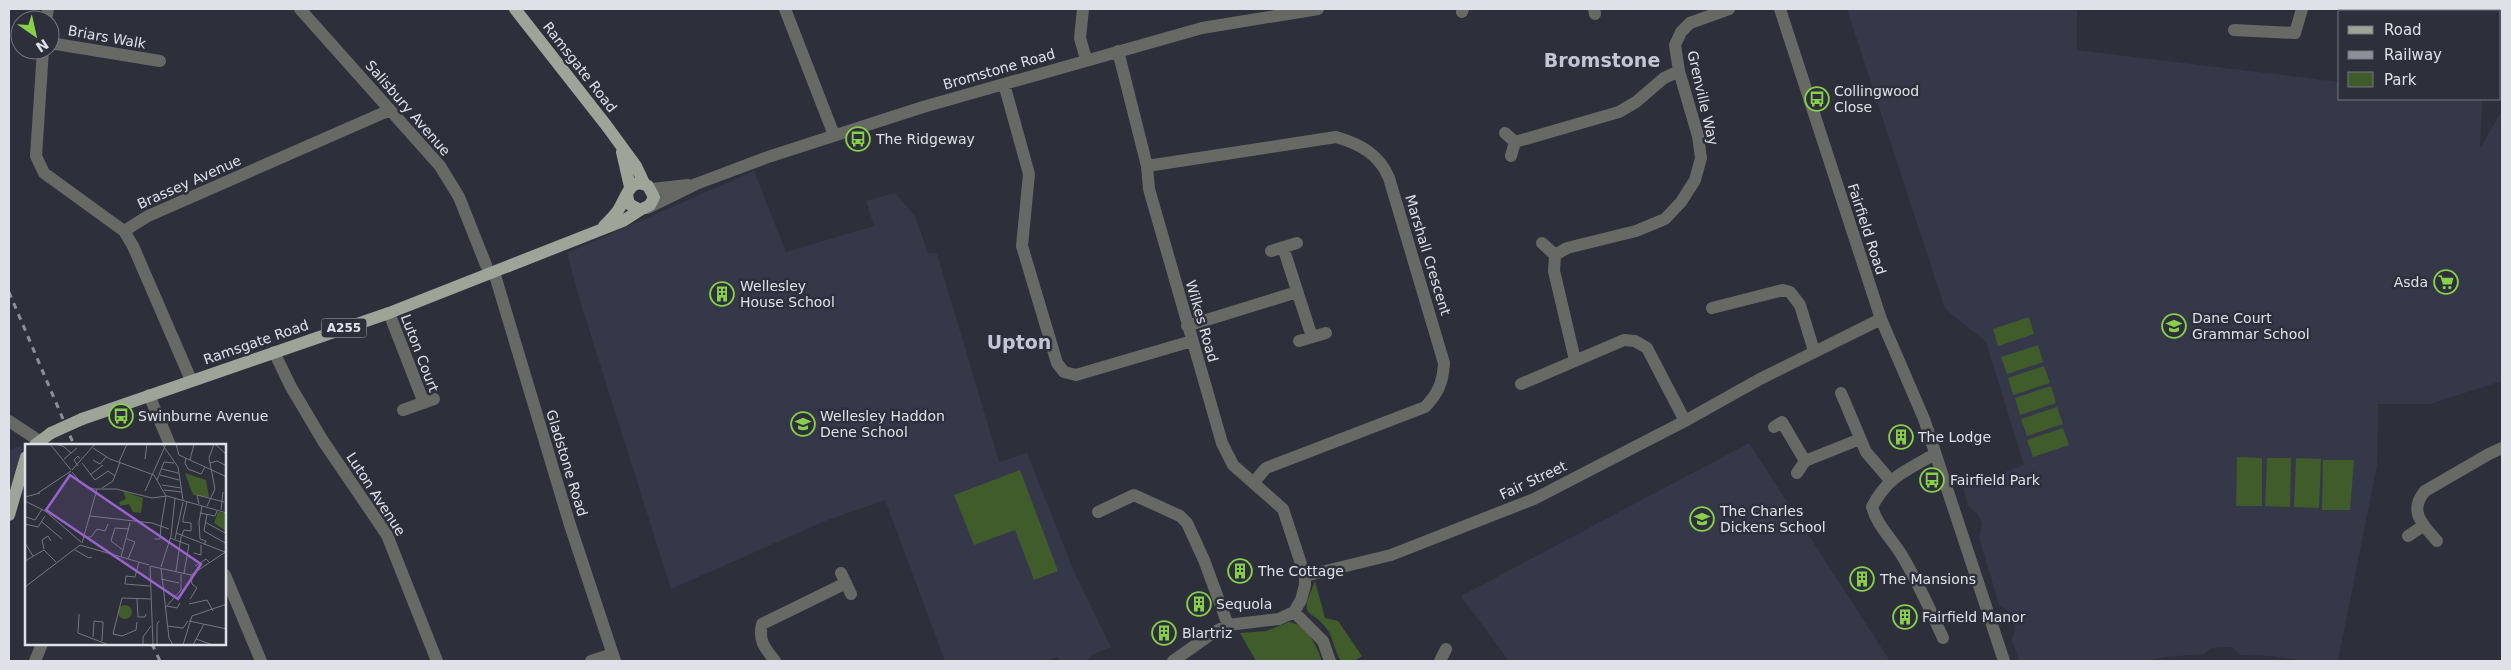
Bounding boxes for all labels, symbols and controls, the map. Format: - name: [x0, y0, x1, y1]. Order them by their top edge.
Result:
- north arrow: [10, 10, 60, 60]
- legend: [2338, 10, 2501, 100]
- street label: Ramsgate Road: [540, 19, 620, 115]
- text: Road: [2384, 21, 2422, 39]
- street label: Briars Walk: [67, 22, 148, 52]
- text: N: [33, 36, 52, 56]
- street label: Bromstone Road: [941, 45, 1057, 93]
- text: Railway: [2384, 46, 2442, 64]
- district label: Bromstone: [1544, 49, 1660, 71]
- street label: Grenville Way: [1684, 49, 1722, 147]
- street label: Salisbury Avenue: [362, 57, 454, 159]
- text: Park: [2384, 71, 2417, 89]
- place label: Collingwood Close: [1834, 83, 1919, 115]
- bus stop icon: Collingwood Close: [1804, 86, 1830, 112]
- bus stop icon: The Ridgeway: [845, 126, 871, 152]
- place label: The Ridgeway: [875, 131, 975, 147]
- street label: Brassey Avenue: [135, 152, 243, 212]
- street label: Fairfield Road: [1845, 181, 1889, 277]
- street label: Marshall Crescent: [1402, 193, 1454, 318]
- supermarket icon: Asda: [2433, 269, 2459, 295]
- place label: Asda: [2394, 274, 2428, 290]
- place label: Wellesley House School: [740, 278, 835, 310]
- street label: Wilkes Road: [1183, 278, 1221, 364]
- building icon: Wellesley House School: [709, 281, 735, 307]
- place label: Dane Court Grammar School: [2192, 310, 2310, 342]
- street label: Luton Court: [398, 312, 442, 395]
- school or university icon: Dane Court Grammar School: [2161, 313, 2187, 339]
- street label: Ramsgate Road: [201, 317, 311, 367]
- road number: A255: [322, 318, 366, 338]
- district label: Upton: [987, 331, 1051, 353]
- bus stop icon: Swinburne Avenue: [108, 403, 134, 429]
- place label: Swinburne Avenue: [138, 408, 268, 424]
- street label: Gladstone Road: [543, 408, 591, 518]
- place label: Wellesley Haddon Dene School: [820, 408, 945, 440]
- school or university icon: Wellesley Haddon Dene School: [790, 411, 816, 437]
- building icon: The Lodge: [1888, 424, 1914, 450]
- place label: The Lodge: [1917, 429, 1991, 445]
- inset map: [25, 444, 226, 645]
- street label: Luton Avenue: [343, 449, 409, 539]
- street label: Fair Street: [1497, 457, 1569, 502]
- bus stop icon: Fairfield Park: [1919, 467, 1945, 493]
- place label: Fairfield Park: [1950, 472, 2041, 488]
- place label: The Charles Dickens School: [1719, 503, 1826, 535]
- school or university icon: The Charles Dickens School: [1689, 506, 1715, 532]
- building icon: The Cottage: [1227, 558, 1253, 584]
- place label: The Cottage: [1257, 563, 1344, 579]
- building icon: The Mansions: [1849, 566, 1875, 592]
- place label: The Mansions: [1879, 571, 1976, 587]
- building icon: Sequola: [1186, 591, 1212, 617]
- place label: Sequola: [1216, 596, 1272, 612]
- building icon: Fairfield Manor: [1892, 604, 1918, 630]
- place label: Fairfield Manor: [1922, 609, 2026, 625]
- building icon: Blartriz: [1151, 620, 1177, 646]
- place label: Blartriz: [1182, 625, 1232, 641]

